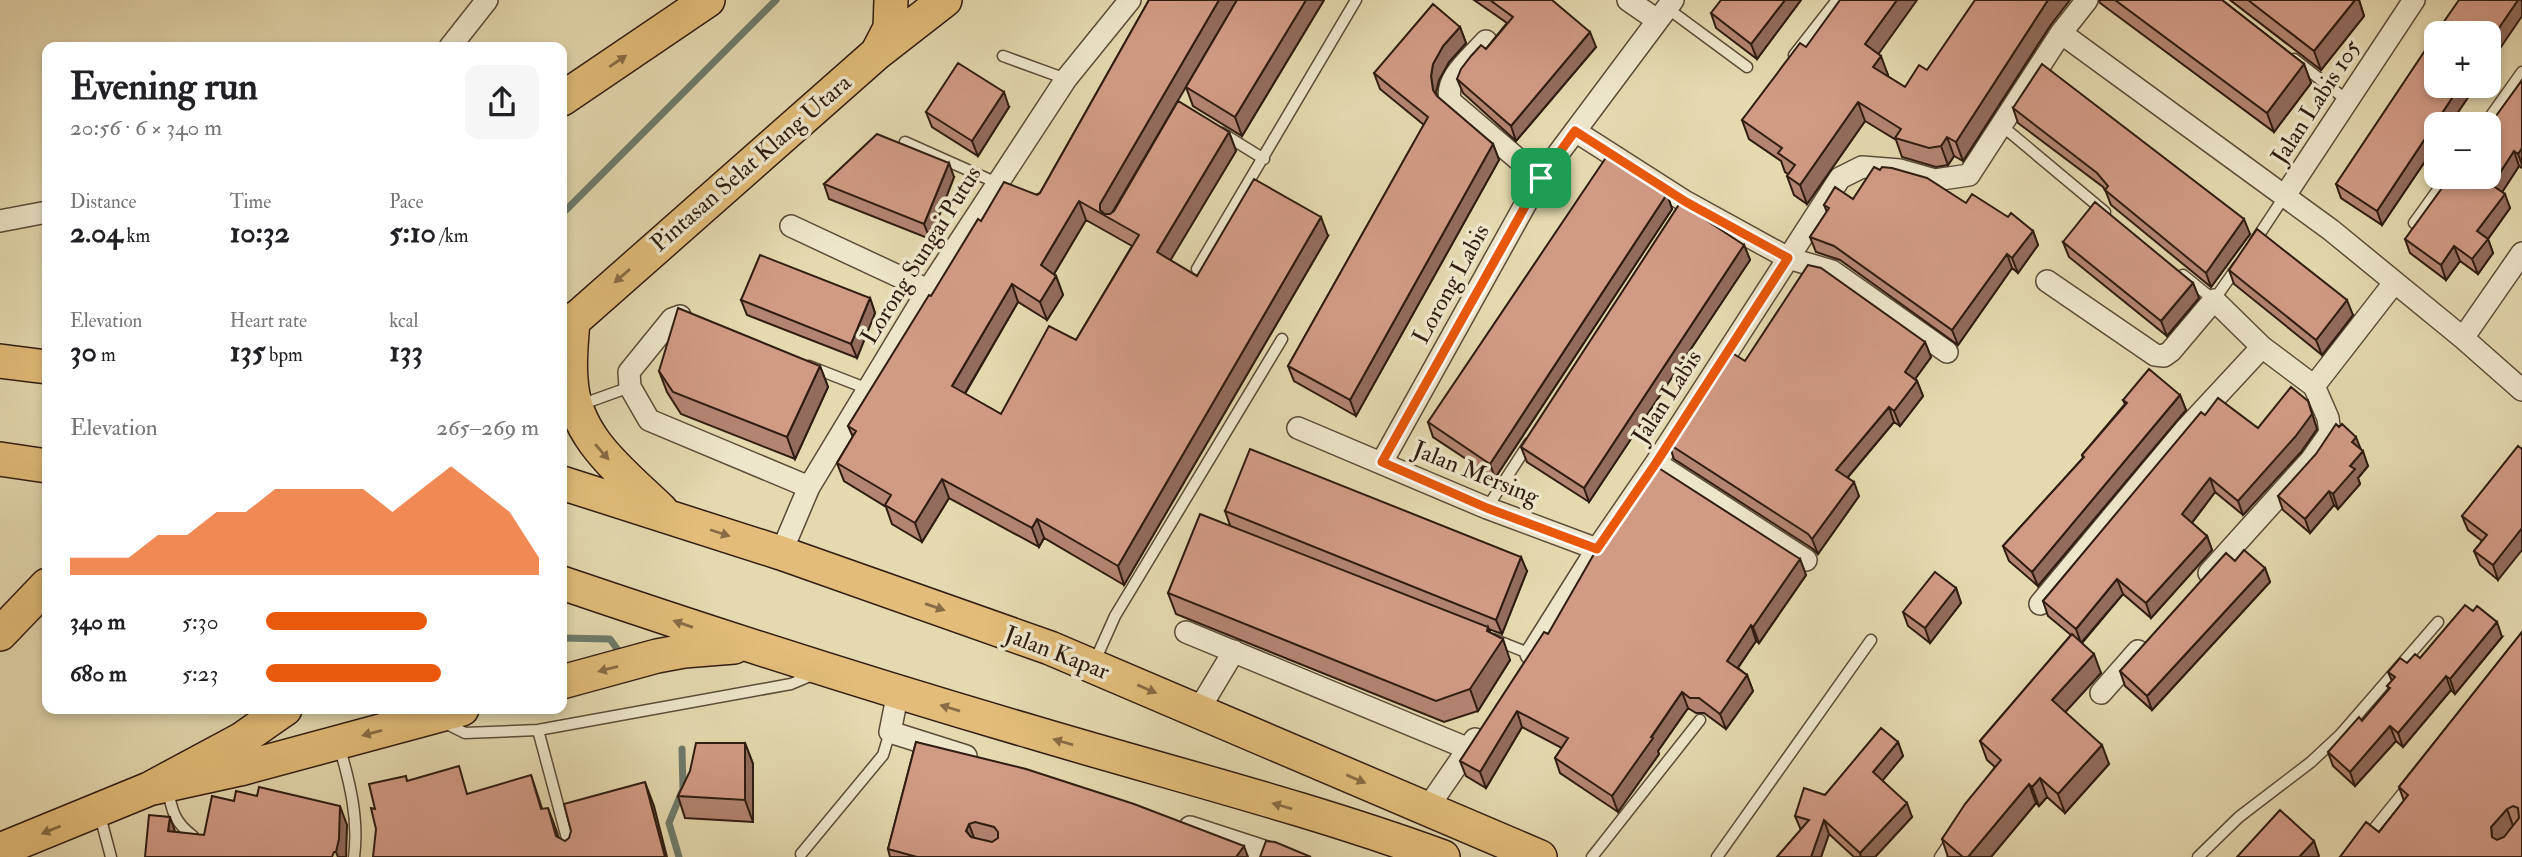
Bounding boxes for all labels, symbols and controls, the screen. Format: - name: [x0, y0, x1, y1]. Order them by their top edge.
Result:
- map controls: [2424, 21, 2501, 189]
- button: +: [2424, 21, 2501, 98]
- street label: Jalan Labis 105: [2264, 33, 2368, 171]
- one-way arrow: [609, 54, 627, 68]
- text: Evening run: [70, 63, 258, 111]
- button: share: [465, 65, 539, 139]
- street label: Pintasan Selat Klang Utara: [644, 67, 859, 259]
- button: −: [2424, 112, 2501, 189]
- text: 20:56 · 6 × 340 m: [70, 113, 222, 142]
- pin: [1511, 148, 1571, 208]
- icon: arrive: [1522, 159, 1560, 197]
- street label: Lorong Sungai Putus: [854, 160, 988, 350]
- text: Distance: [70, 190, 136, 214]
- text: Time: [230, 190, 271, 214]
- text: Pace: [389, 190, 423, 214]
- text: 2.04: [70, 214, 123, 251]
- text: 10:32: [230, 214, 290, 251]
- text: 5:10: [389, 214, 436, 251]
- street label: Lorong Labis: [1405, 219, 1497, 349]
- text: km: [123, 224, 150, 248]
- text: /km: [436, 224, 469, 248]
- one-way arrow: [614, 268, 631, 283]
- text: Elevation: [70, 309, 142, 333]
- text: Heart rate: [230, 309, 307, 333]
- text: kcal: [389, 309, 418, 333]
- text: 30: [70, 333, 97, 370]
- text: 135: [230, 333, 265, 370]
- text: 133: [389, 333, 423, 370]
- text: m: [97, 343, 116, 367]
- text: bpm: [265, 343, 303, 367]
- street label: Jalan Labis: [1625, 344, 1709, 451]
- text: Elevation: [70, 413, 158, 442]
- text: 265–269 m: [436, 413, 539, 442]
- street label: Jalan Mersing: [1408, 433, 1545, 513]
- one-way arrow: [594, 443, 610, 461]
- one-way arrow: [710, 528, 731, 539]
- one-way arrow: [925, 602, 946, 613]
- text: 340 m: [70, 607, 126, 636]
- text: 5:30: [182, 607, 218, 636]
- one-way arrow: [672, 618, 693, 629]
- street label: Jalan Kapar: [999, 618, 1114, 687]
- text: 680 m: [70, 659, 127, 688]
- text: 5:23: [182, 659, 218, 688]
- one-way arrow: [597, 665, 618, 675]
- one-way arrow: [1137, 684, 1158, 695]
- one-way arrow: [939, 702, 960, 712]
- one-way arrow: [361, 728, 383, 739]
- one-way arrow: [1053, 736, 1074, 746]
- one-way arrow: [1346, 773, 1366, 785]
- one-way arrow: [1271, 800, 1292, 810]
- one-way arrow: [40, 824, 61, 835]

